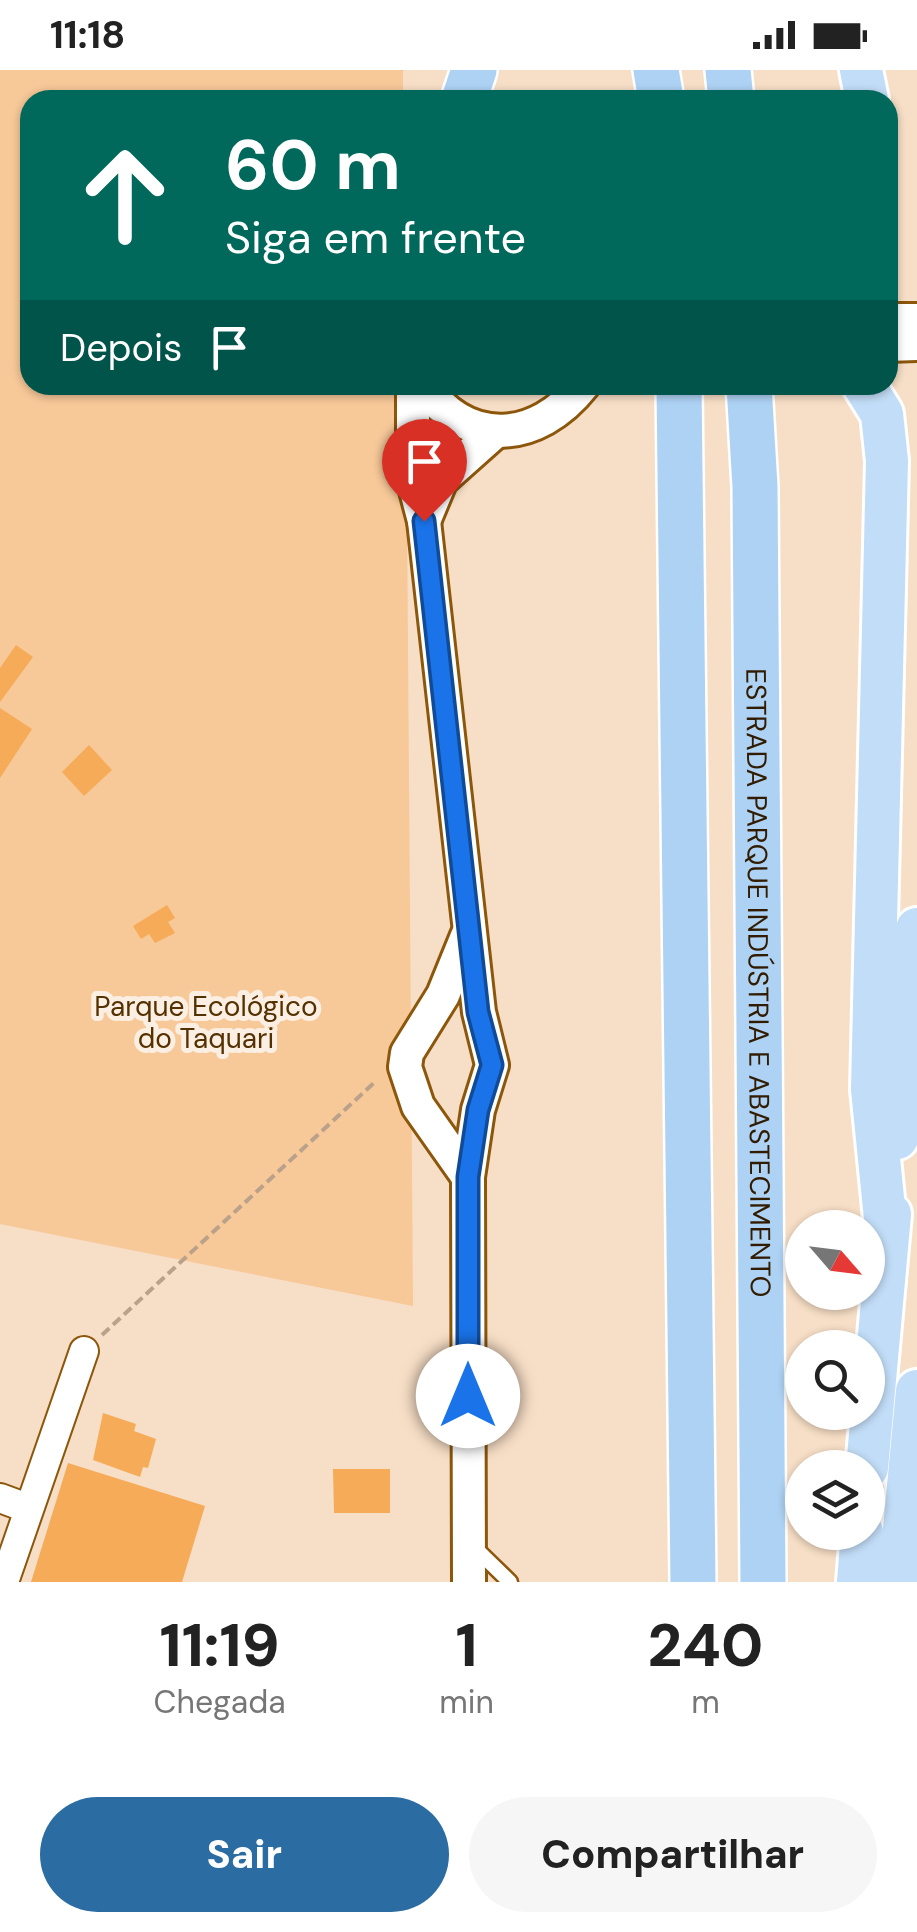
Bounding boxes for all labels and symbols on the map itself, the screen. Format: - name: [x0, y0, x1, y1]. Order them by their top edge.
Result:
- pin: [382, 419, 467, 522]
- street label: ESTRADA PARQUE INDÚSTRIA E ABASTECIMENTO: [737, 668, 779, 1298]
- park label: Parque Ecológico do Taquari: [94, 988, 318, 1057]
- north arrow: [785, 1210, 885, 1310]
- position arrow: [416, 1344, 520, 1448]

